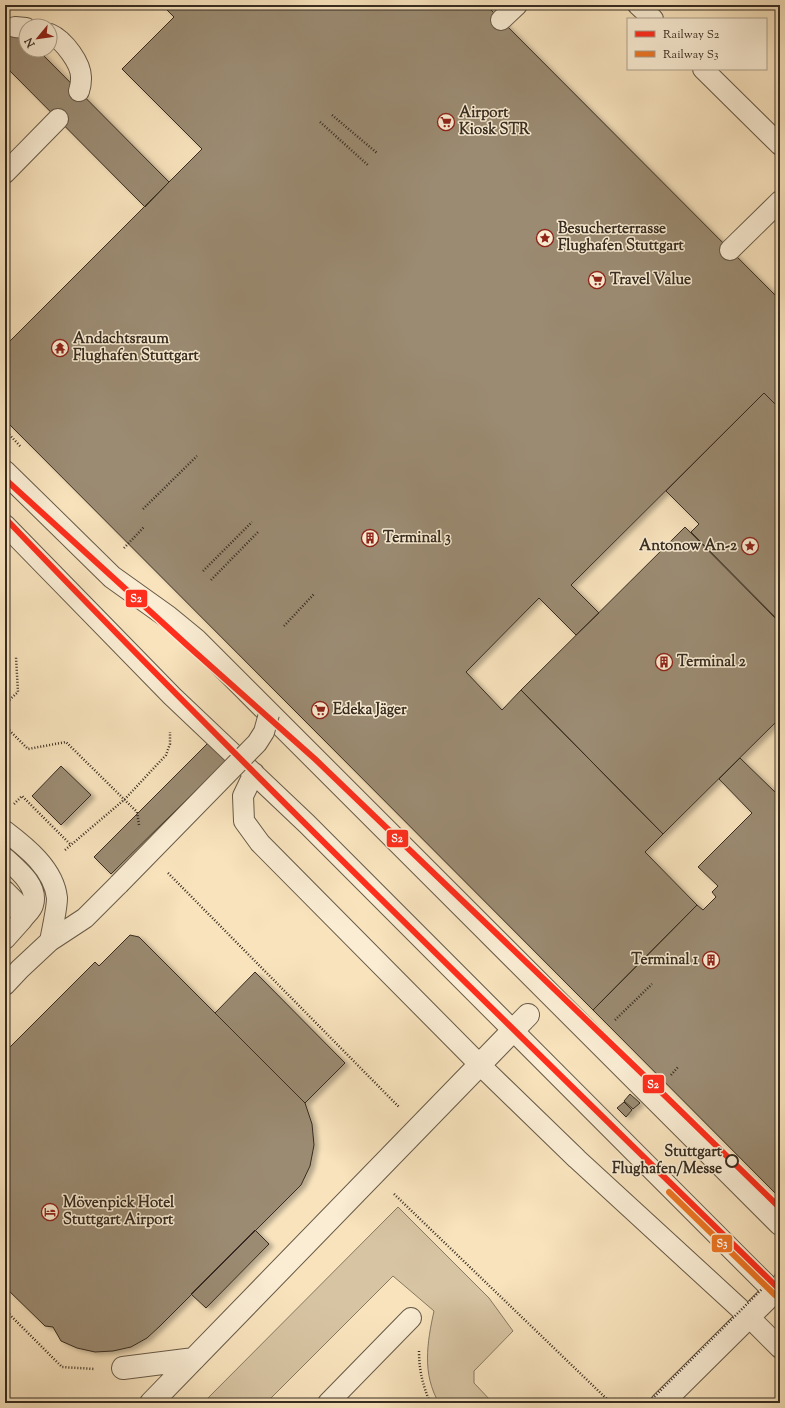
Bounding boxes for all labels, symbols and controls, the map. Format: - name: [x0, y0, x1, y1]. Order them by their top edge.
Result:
- north arrow: [18, 18, 58, 58]
- legend: [627, 18, 767, 70]
- text: Railway S2: [663, 26, 720, 44]
- text: N: [21, 34, 40, 51]
- text: Railway S3: [663, 46, 719, 64]
- place label: Airport Kiosk STR: [459, 103, 530, 141]
- supermarket icon: Airport Kiosk STR: [436, 112, 456, 132]
- place label: Besucherterrasse Flughafen Stuttgart: [558, 219, 685, 257]
- place icon: Besucherterrasse Flughafen Stuttgart: [535, 228, 555, 248]
- supermarket icon: Travel Value: [587, 270, 607, 290]
- place label: Travel Value: [610, 270, 691, 291]
- place label: Andachtsraum Flughafen Stuttgart: [73, 329, 200, 367]
- temple icon: Andachtsraum Flughafen Stuttgart: [50, 338, 70, 358]
- building icon: Terminal 3: [360, 528, 380, 548]
- place label: Terminal 3: [383, 528, 451, 549]
- place label: Antonow An-2: [639, 536, 738, 557]
- place icon: Antonow An-2: [740, 536, 760, 556]
- line badge: S2: [125, 589, 148, 608]
- text: S2: [130, 591, 143, 607]
- building icon: Terminal 2: [654, 652, 674, 672]
- place label: Terminal 2: [677, 652, 747, 673]
- supermarket icon: Edeka Jäger: [310, 700, 330, 720]
- place label: Edeka Jäger: [333, 700, 407, 721]
- line badge: S2: [386, 829, 409, 848]
- text: S2: [391, 831, 404, 847]
- place label: Terminal 1: [631, 950, 699, 971]
- building icon: Terminal 1: [701, 950, 721, 970]
- line badge: S2: [642, 1074, 665, 1094]
- text: S2: [647, 1077, 660, 1093]
- place label: Stuttgart Flughafen/Messe: [612, 1142, 723, 1180]
- marker: Stuttgart Flughafen/Messe: [725, 1154, 739, 1168]
- place label: Mövenpick Hotel Stuttgart Airport: [63, 1193, 175, 1231]
- hotel icon: Mövenpick Hotel Stuttgart Airport: [40, 1202, 60, 1222]
- line badge: S3: [711, 1234, 733, 1253]
- text: S3: [717, 1236, 728, 1252]

